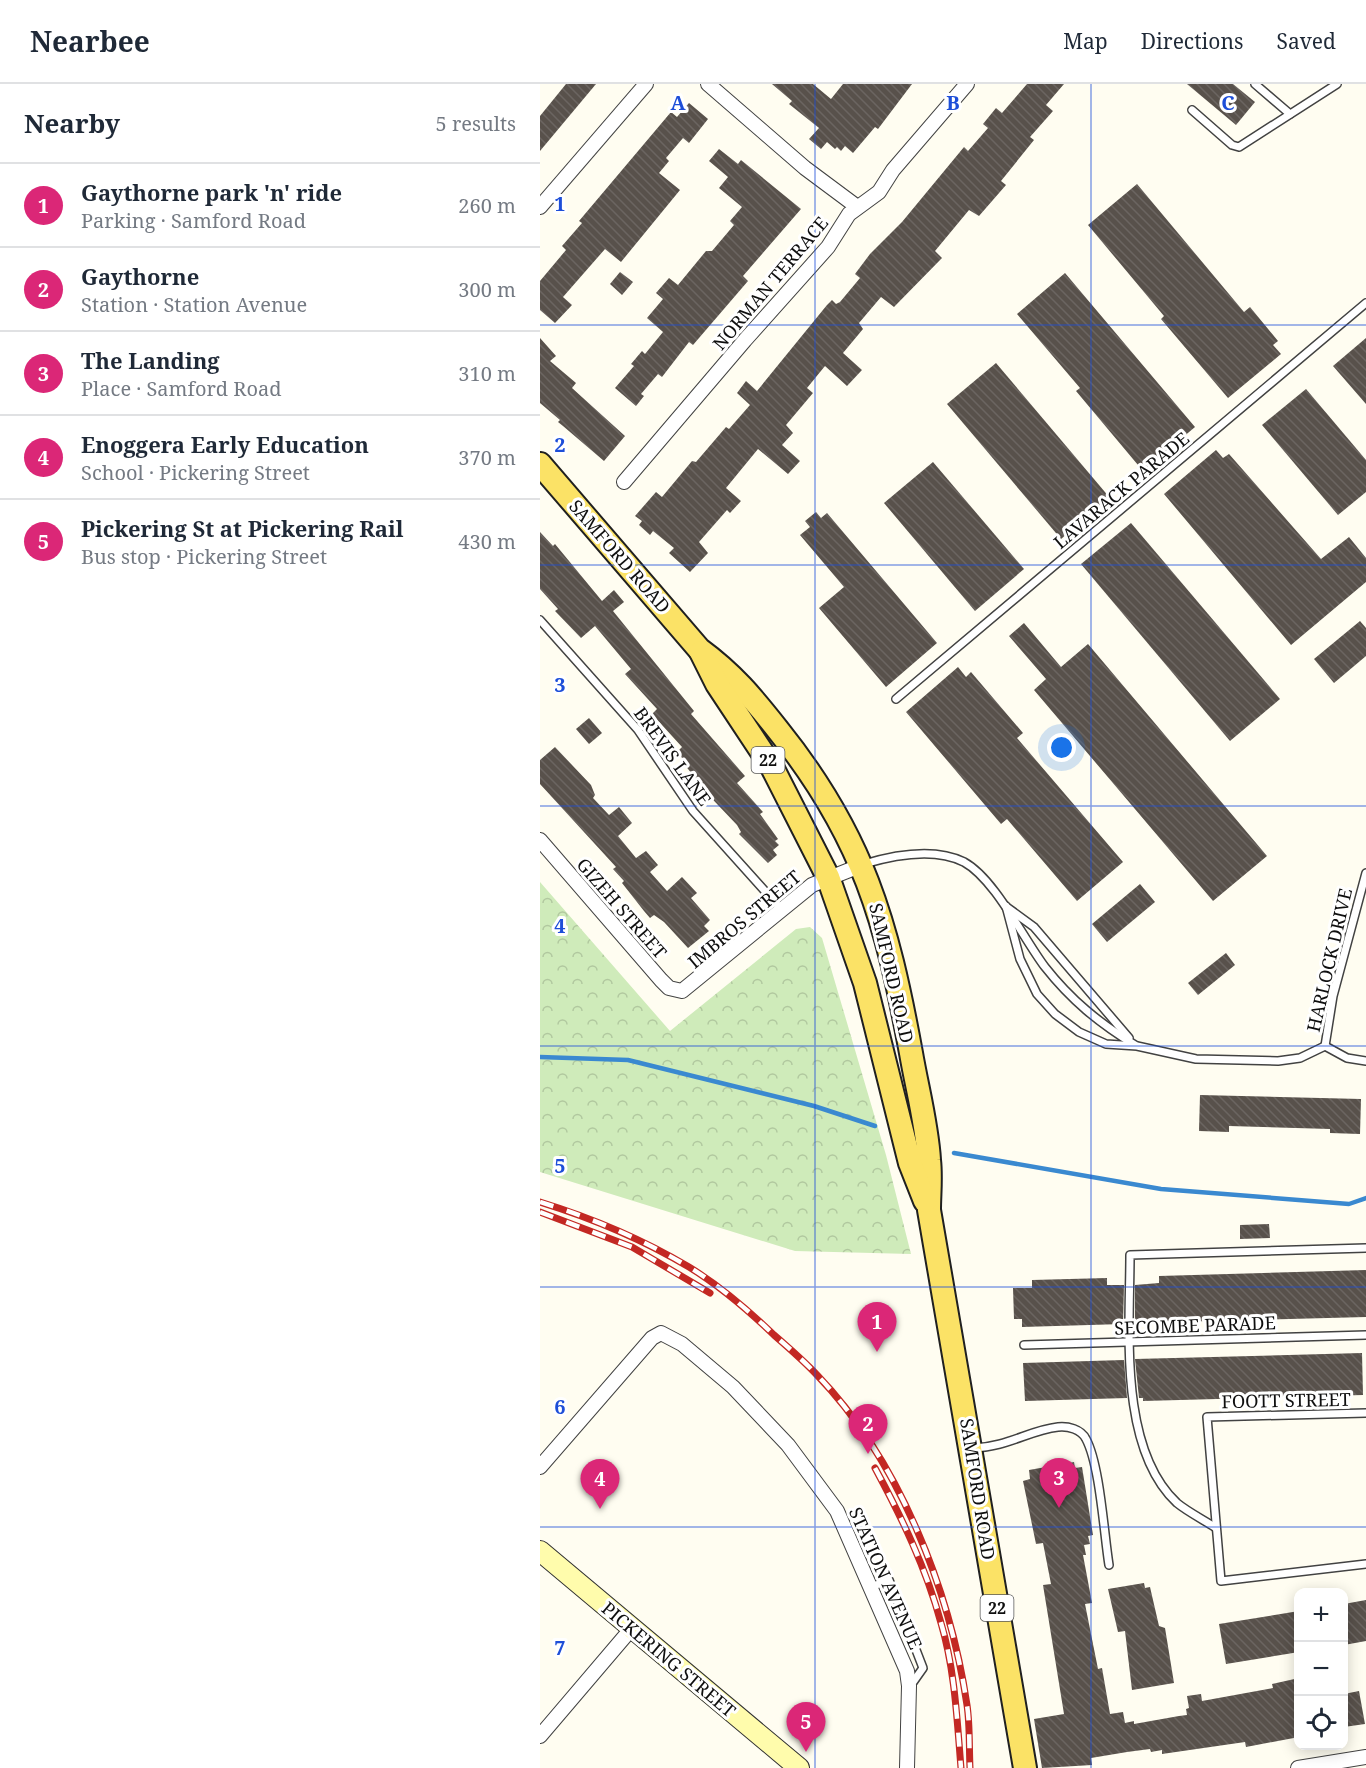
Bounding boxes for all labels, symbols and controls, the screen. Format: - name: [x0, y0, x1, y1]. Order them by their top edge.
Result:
- text: Nearbee: [30, 22, 150, 60]
- text: Map: [1063, 27, 1108, 55]
- text: Directions: [1141, 27, 1243, 55]
- text: Saved: [1276, 27, 1336, 55]
- text: A: [670, 89, 686, 116]
- text: B: [946, 89, 960, 116]
- text: C: [1221, 89, 1235, 116]
- text: Nearby: [24, 105, 120, 141]
- text: 5 results: [436, 110, 516, 137]
- text: Gaythorne park 'n' ride: [81, 177, 342, 207]
- text: 1: [554, 190, 566, 217]
- text: 1: [38, 192, 49, 219]
- text: 260 m: [458, 192, 516, 219]
- text: Parking · Samford Road: [81, 207, 306, 234]
- street label: NORMAN TERRACE: [707, 211, 833, 355]
- text: Gaythorne: [81, 261, 199, 291]
- text: 2: [38, 276, 49, 303]
- text: 300 m: [458, 276, 516, 303]
- text: Station · Station Avenue: [81, 291, 307, 318]
- text: The Landing: [81, 345, 220, 375]
- text: 3: [38, 360, 49, 387]
- text: 310 m: [458, 360, 516, 387]
- text: Place · Samford Road: [81, 375, 282, 402]
- street label: LAVARACK PARADE: [1048, 426, 1194, 554]
- text: Enoggera Early Education: [81, 429, 369, 459]
- text: 2: [554, 431, 566, 458]
- text: 4: [38, 444, 49, 471]
- text: 370 m: [458, 444, 516, 471]
- text: School · Pickering Street: [81, 459, 310, 486]
- street label: SAMFORD ROAD: [564, 494, 676, 618]
- text: Pickering St at Pickering Rail: [81, 513, 404, 543]
- text: 5: [38, 528, 49, 555]
- text: 430 m: [458, 528, 516, 555]
- text: Bus stop · Pickering Street: [81, 543, 327, 570]
- text: 3: [554, 671, 566, 698]
- street label: BREVIS LANE: [629, 702, 717, 810]
- your location: [1047, 733, 1076, 762]
- road number: 22: [752, 747, 784, 773]
- street label: GIZEH STREET: [572, 853, 672, 963]
- street label: IMBROS STREET: [683, 865, 805, 973]
- street label: HARLOCK DRIVE: [1301, 886, 1357, 1034]
- street label: SAMFORD ROAD: [864, 901, 920, 1045]
- text: 4: [554, 912, 566, 939]
- text: 5: [554, 1152, 566, 1179]
- pin: 1: [858, 1302, 896, 1352]
- street label: SECOMBE PARADE: [1114, 1310, 1276, 1340]
- street label: FOOTT STREET: [1221, 1387, 1351, 1413]
- text: 6: [554, 1393, 566, 1420]
- pin: 2: [848, 1404, 888, 1454]
- street label: SAMFORD ROAD: [955, 1417, 1001, 1561]
- pin: 3: [1040, 1458, 1078, 1508]
- pin: 4: [580, 1460, 620, 1509]
- street label: STATION AVENUE: [844, 1503, 928, 1653]
- map controls: [1294, 1588, 1348, 1750]
- button: +: [1294, 1588, 1348, 1642]
- road number: 22: [980, 1595, 1014, 1621]
- street label: PICKERING STREET: [597, 1596, 741, 1722]
- text: 7: [554, 1634, 566, 1661]
- button: −: [1294, 1642, 1348, 1696]
- button: locate: [1294, 1696, 1348, 1750]
- pin: 5: [786, 1702, 826, 1752]

